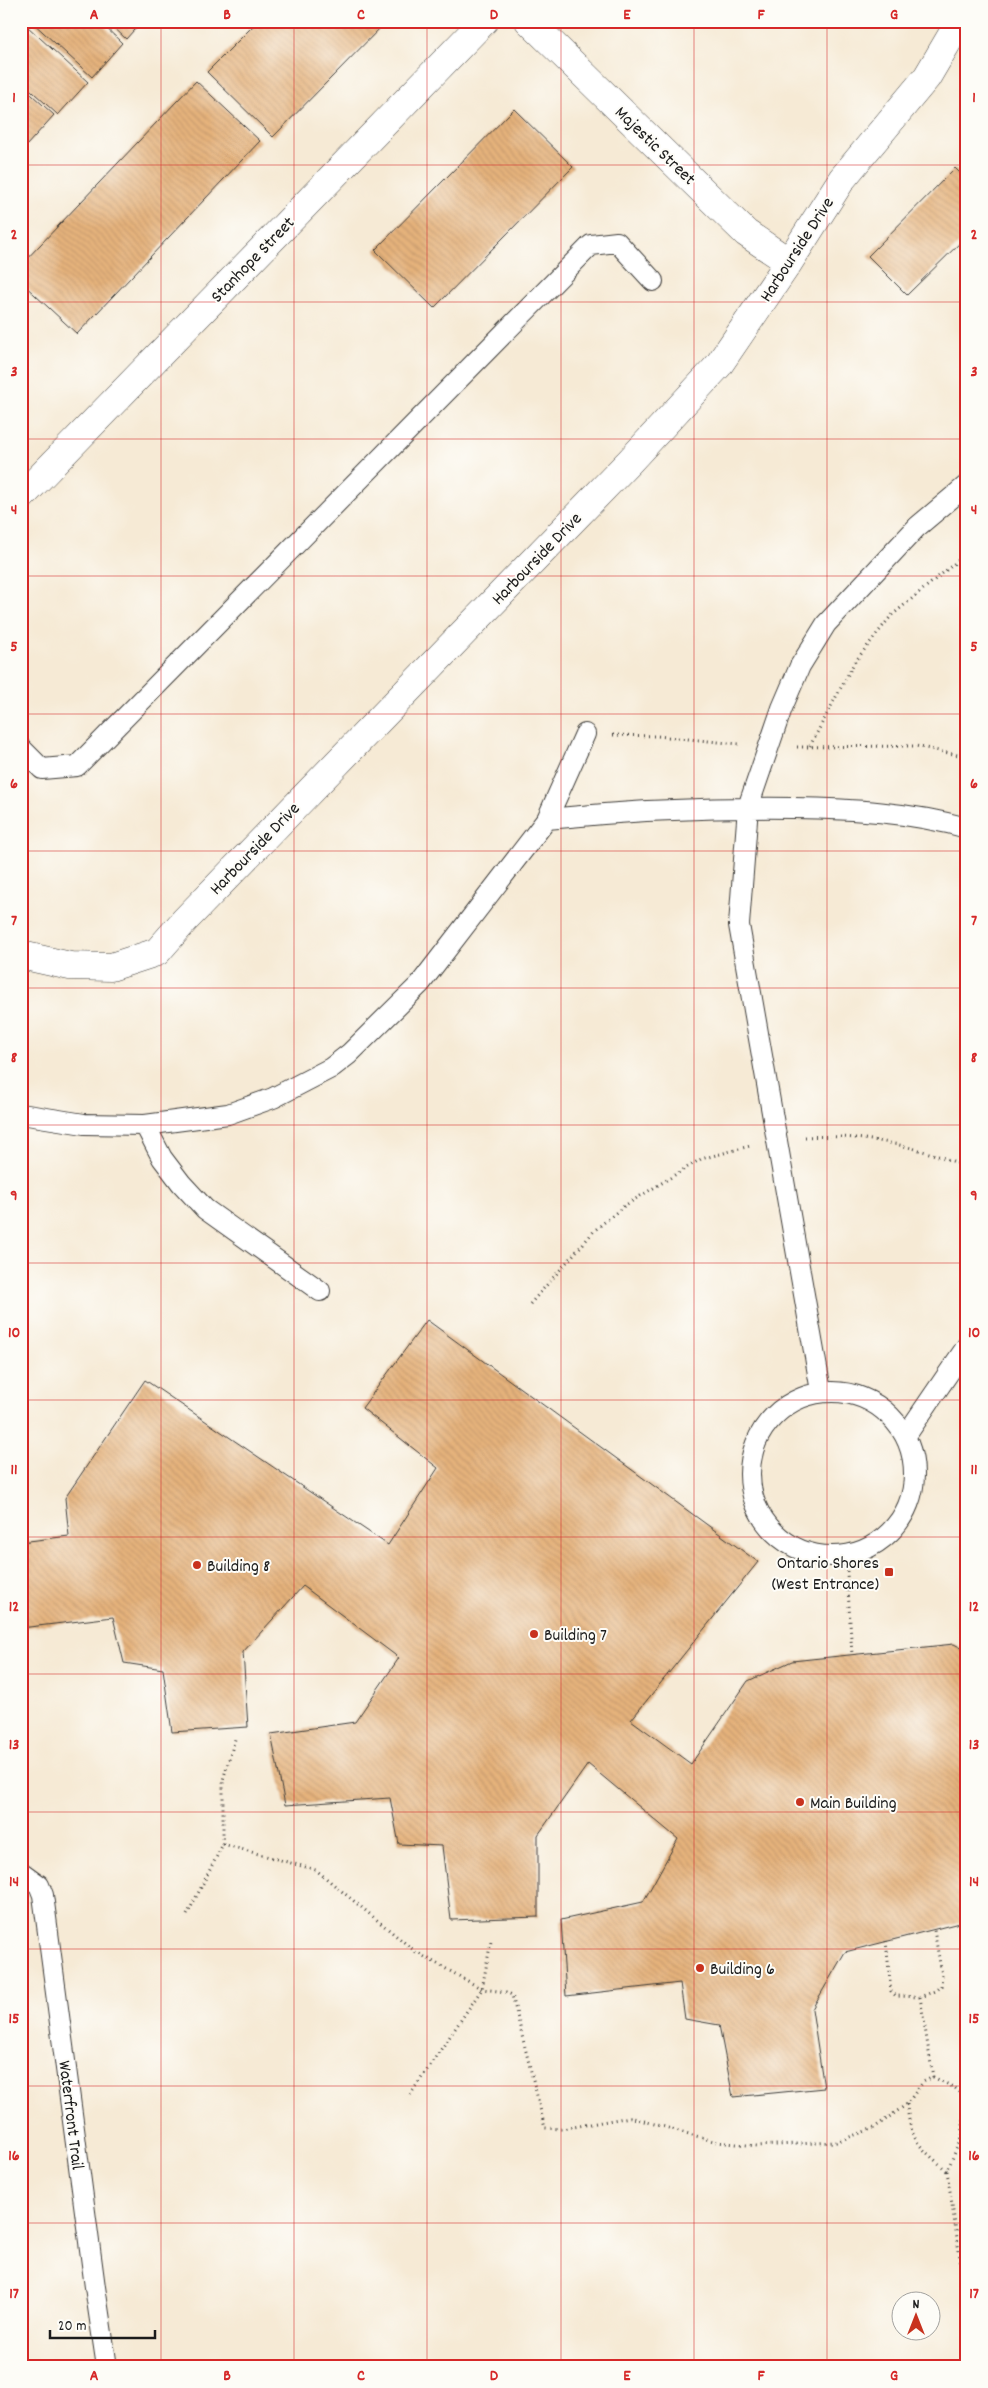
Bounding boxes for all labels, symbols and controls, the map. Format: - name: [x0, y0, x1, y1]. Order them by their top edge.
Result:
- text: A: [90, 4, 99, 27]
- text: B: [223, 4, 231, 27]
- text: C: [357, 4, 365, 27]
- text: D: [490, 4, 499, 27]
- text: E: [623, 4, 631, 27]
- text: F: [757, 4, 765, 27]
- text: G: [890, 4, 898, 27]
- text: 1: [12, 87, 16, 110]
- text: 1: [972, 87, 976, 110]
- street label: Majestic Street: [608, 102, 701, 192]
- street label: Harbourside Drive: [755, 193, 841, 308]
- street label: Stanhope Street: [206, 212, 302, 310]
- text: 2: [11, 224, 18, 247]
- text: 2: [971, 224, 978, 247]
- text: 3: [10, 361, 18, 384]
- text: 3: [970, 361, 978, 384]
- text: 4: [11, 499, 17, 522]
- text: 4: [971, 499, 977, 522]
- street label: Harbourside Drive: [487, 508, 589, 612]
- text: 5: [10, 636, 18, 659]
- text: 5: [970, 636, 978, 659]
- text: 6: [10, 773, 18, 796]
- text: 6: [970, 773, 978, 796]
- street label: Harbourside Drive: [205, 798, 307, 902]
- text: 7: [11, 910, 17, 933]
- text: 7: [971, 910, 977, 933]
- text: 8: [11, 1047, 18, 1070]
- text: 8: [971, 1047, 978, 1070]
- text: 9: [10, 1185, 18, 1208]
- text: 9: [970, 1185, 978, 1208]
- text: 10: [8, 1322, 20, 1345]
- text: 10: [968, 1322, 980, 1345]
- text: 11: [10, 1459, 18, 1482]
- text: 11: [970, 1459, 978, 1482]
- place label: Ontario Shores (West Entrance): [772, 1552, 879, 1598]
- place label: Building 8: [207, 1555, 270, 1580]
- marker: Building 8: [191, 1559, 203, 1571]
- marker: Ontario Shores (West Entrance): [883, 1566, 895, 1578]
- text: 12: [9, 1596, 19, 1619]
- text: 12: [969, 1596, 979, 1619]
- place label: Building 7: [544, 1624, 607, 1649]
- marker: Building 7: [528, 1628, 540, 1640]
- text: 13: [9, 1734, 19, 1757]
- text: 13: [969, 1734, 979, 1757]
- place label: Main Building: [810, 1792, 897, 1817]
- marker: Main Building: [794, 1796, 806, 1808]
- text: 14: [9, 1871, 19, 1894]
- text: 14: [969, 1871, 979, 1894]
- place label: Building 6: [710, 1958, 775, 1983]
- marker: Building 6: [694, 1962, 706, 1974]
- text: 15: [9, 2008, 19, 2031]
- text: 15: [969, 2008, 979, 2031]
- street label: Waterfront Trail: [50, 2059, 89, 2172]
- text: 16: [8, 2145, 20, 2168]
- text: 16: [968, 2145, 980, 2168]
- text: 17: [9, 2283, 19, 2306]
- text: 17: [969, 2283, 979, 2306]
- north arrow: [890, 2290, 940, 2340]
- text: N: [913, 2295, 920, 2315]
- scale bar: [50, 2308, 155, 2340]
- text: 20 m: [58, 2316, 86, 2338]
- text: A: [90, 2365, 99, 2388]
- text: B: [223, 2365, 231, 2388]
- text: C: [357, 2365, 365, 2388]
- text: D: [490, 2365, 499, 2388]
- text: E: [623, 2365, 631, 2388]
- text: F: [757, 2365, 765, 2388]
- text: G: [890, 2365, 898, 2388]

